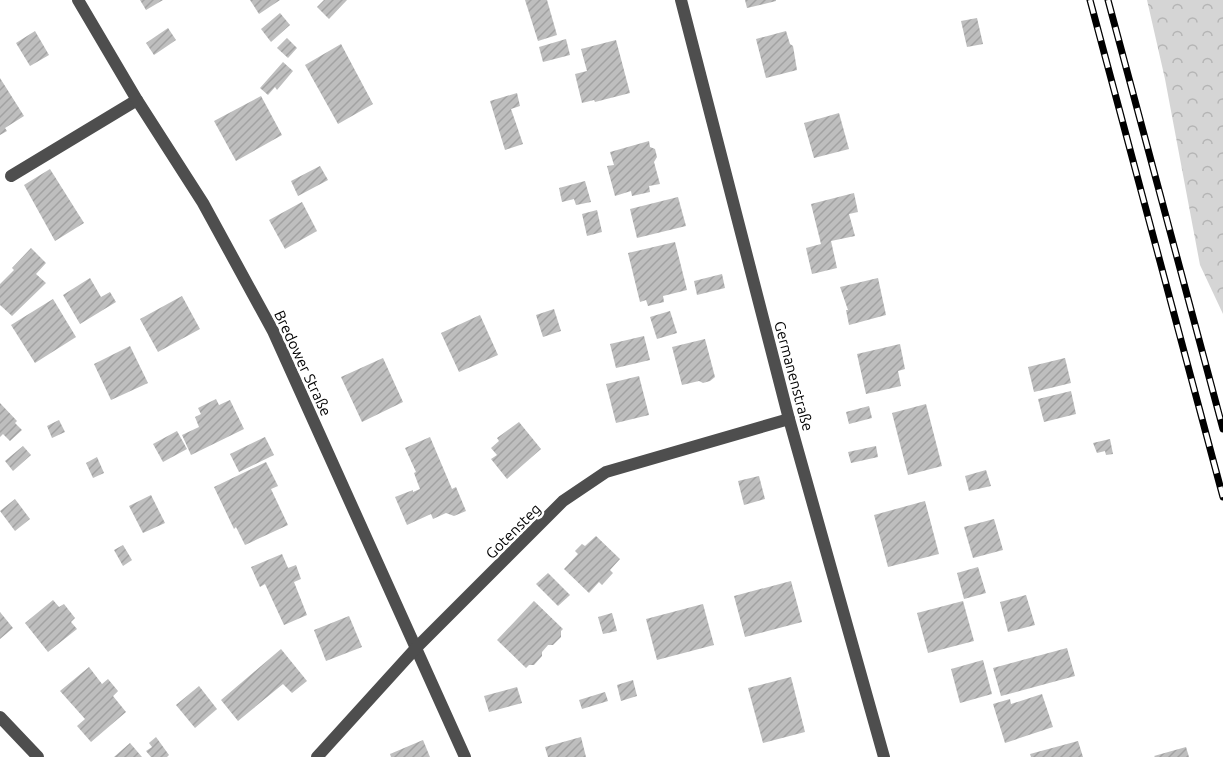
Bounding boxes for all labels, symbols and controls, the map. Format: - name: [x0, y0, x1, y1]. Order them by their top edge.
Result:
- street label: Bredower Straße: [271, 308, 335, 418]
- street label: Germanenstraße: [771, 319, 817, 433]
- street label: Gotensteg: [482, 500, 544, 562]

